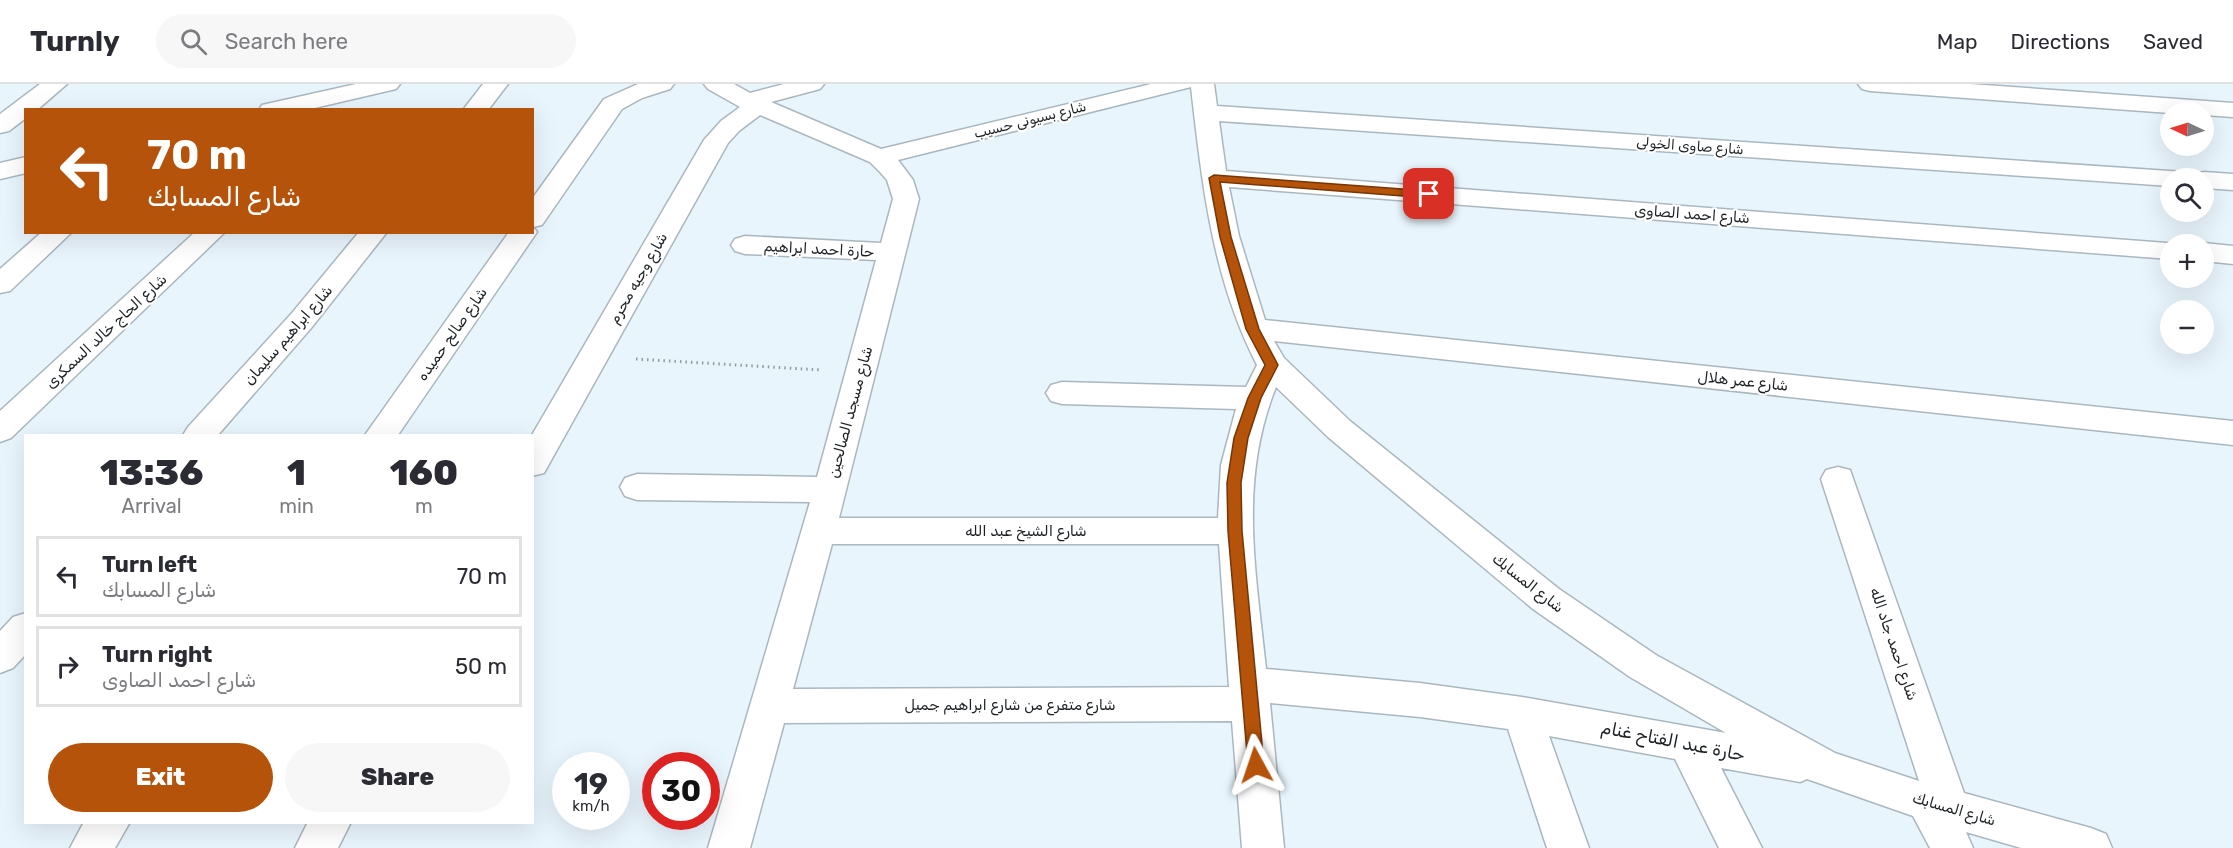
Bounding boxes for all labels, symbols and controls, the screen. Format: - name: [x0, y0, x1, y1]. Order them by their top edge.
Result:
- search box: [156, 14, 576, 68]
- text: Turnly: [30, 25, 120, 58]
- icon: search: [177, 25, 210, 58]
- text: Search here: [225, 28, 348, 55]
- text: Map: [1937, 29, 1978, 54]
- text: Directions: [2011, 29, 2110, 54]
- text: Saved: [2143, 29, 2203, 54]
- street label: شارع بسيونى حسيب: [972, 98, 1088, 144]
- north arrow: [2160, 102, 2214, 156]
- map controls: [2160, 102, 2214, 354]
- text: 70 m: [147, 130, 247, 180]
- icon: left: [48, 132, 126, 210]
- street label: شارع صاوى الخولى: [1636, 134, 1744, 160]
- pin: [1403, 168, 1454, 219]
- button: search: [2160, 168, 2214, 222]
- icon: arrive: [1412, 177, 1445, 210]
- text: شارع المسابك: [147, 181, 301, 213]
- street label: شارع احمد الصاوى: [1633, 201, 1750, 229]
- street label: شارع وجيه محرم: [605, 229, 673, 328]
- button: +: [2160, 234, 2214, 288]
- street label: حارة احمد ابراهيم: [763, 237, 875, 262]
- street label: شارع الحاج خالد السمكرى: [41, 270, 172, 394]
- street label: شارع ابراهيم سليمان: [240, 281, 338, 390]
- street label: شارع صالح حميده: [413, 284, 493, 385]
- button: −: [2160, 300, 2214, 354]
- street label: شارع مسجد الصالحين: [824, 344, 878, 480]
- street label: شارع عمر هلال: [1697, 367, 1789, 397]
- text: 13:36: [100, 451, 203, 494]
- text: 1: [287, 451, 306, 494]
- text: 160: [390, 451, 458, 494]
- text: Arrival: [122, 494, 182, 518]
- text: min: [279, 494, 314, 518]
- text: m: [415, 494, 433, 518]
- street label: شارع الشيخ عبد الله: [965, 522, 1087, 542]
- street label: شارع المسابك: [1487, 550, 1567, 618]
- text: Turn left: [102, 551, 197, 578]
- icon: left: [51, 560, 84, 593]
- text: 70 m: [457, 563, 507, 590]
- text: شارع المسابك: [102, 578, 216, 602]
- street label: شارع احمد جاد الله: [1864, 585, 1922, 703]
- text: Turn right: [102, 641, 212, 668]
- icon: right: [51, 650, 84, 683]
- text: 50 m: [455, 653, 507, 680]
- text: شارع احمد الصاوى: [102, 668, 256, 692]
- street label: شارع متفرع من شارع ابراهيم جميل: [904, 696, 1116, 716]
- street label: حارة عبد الفتاح غنام: [1599, 716, 1747, 767]
- position arrow: [1224, 733, 1288, 797]
- button: Exit: [48, 743, 273, 812]
- button: Share: [285, 743, 510, 812]
- speed limit sign: 30: [642, 752, 720, 830]
- text: 19: [574, 766, 608, 802]
- street label: شارع المسابك: [1910, 789, 1998, 831]
- text: km/h: [572, 797, 610, 815]

